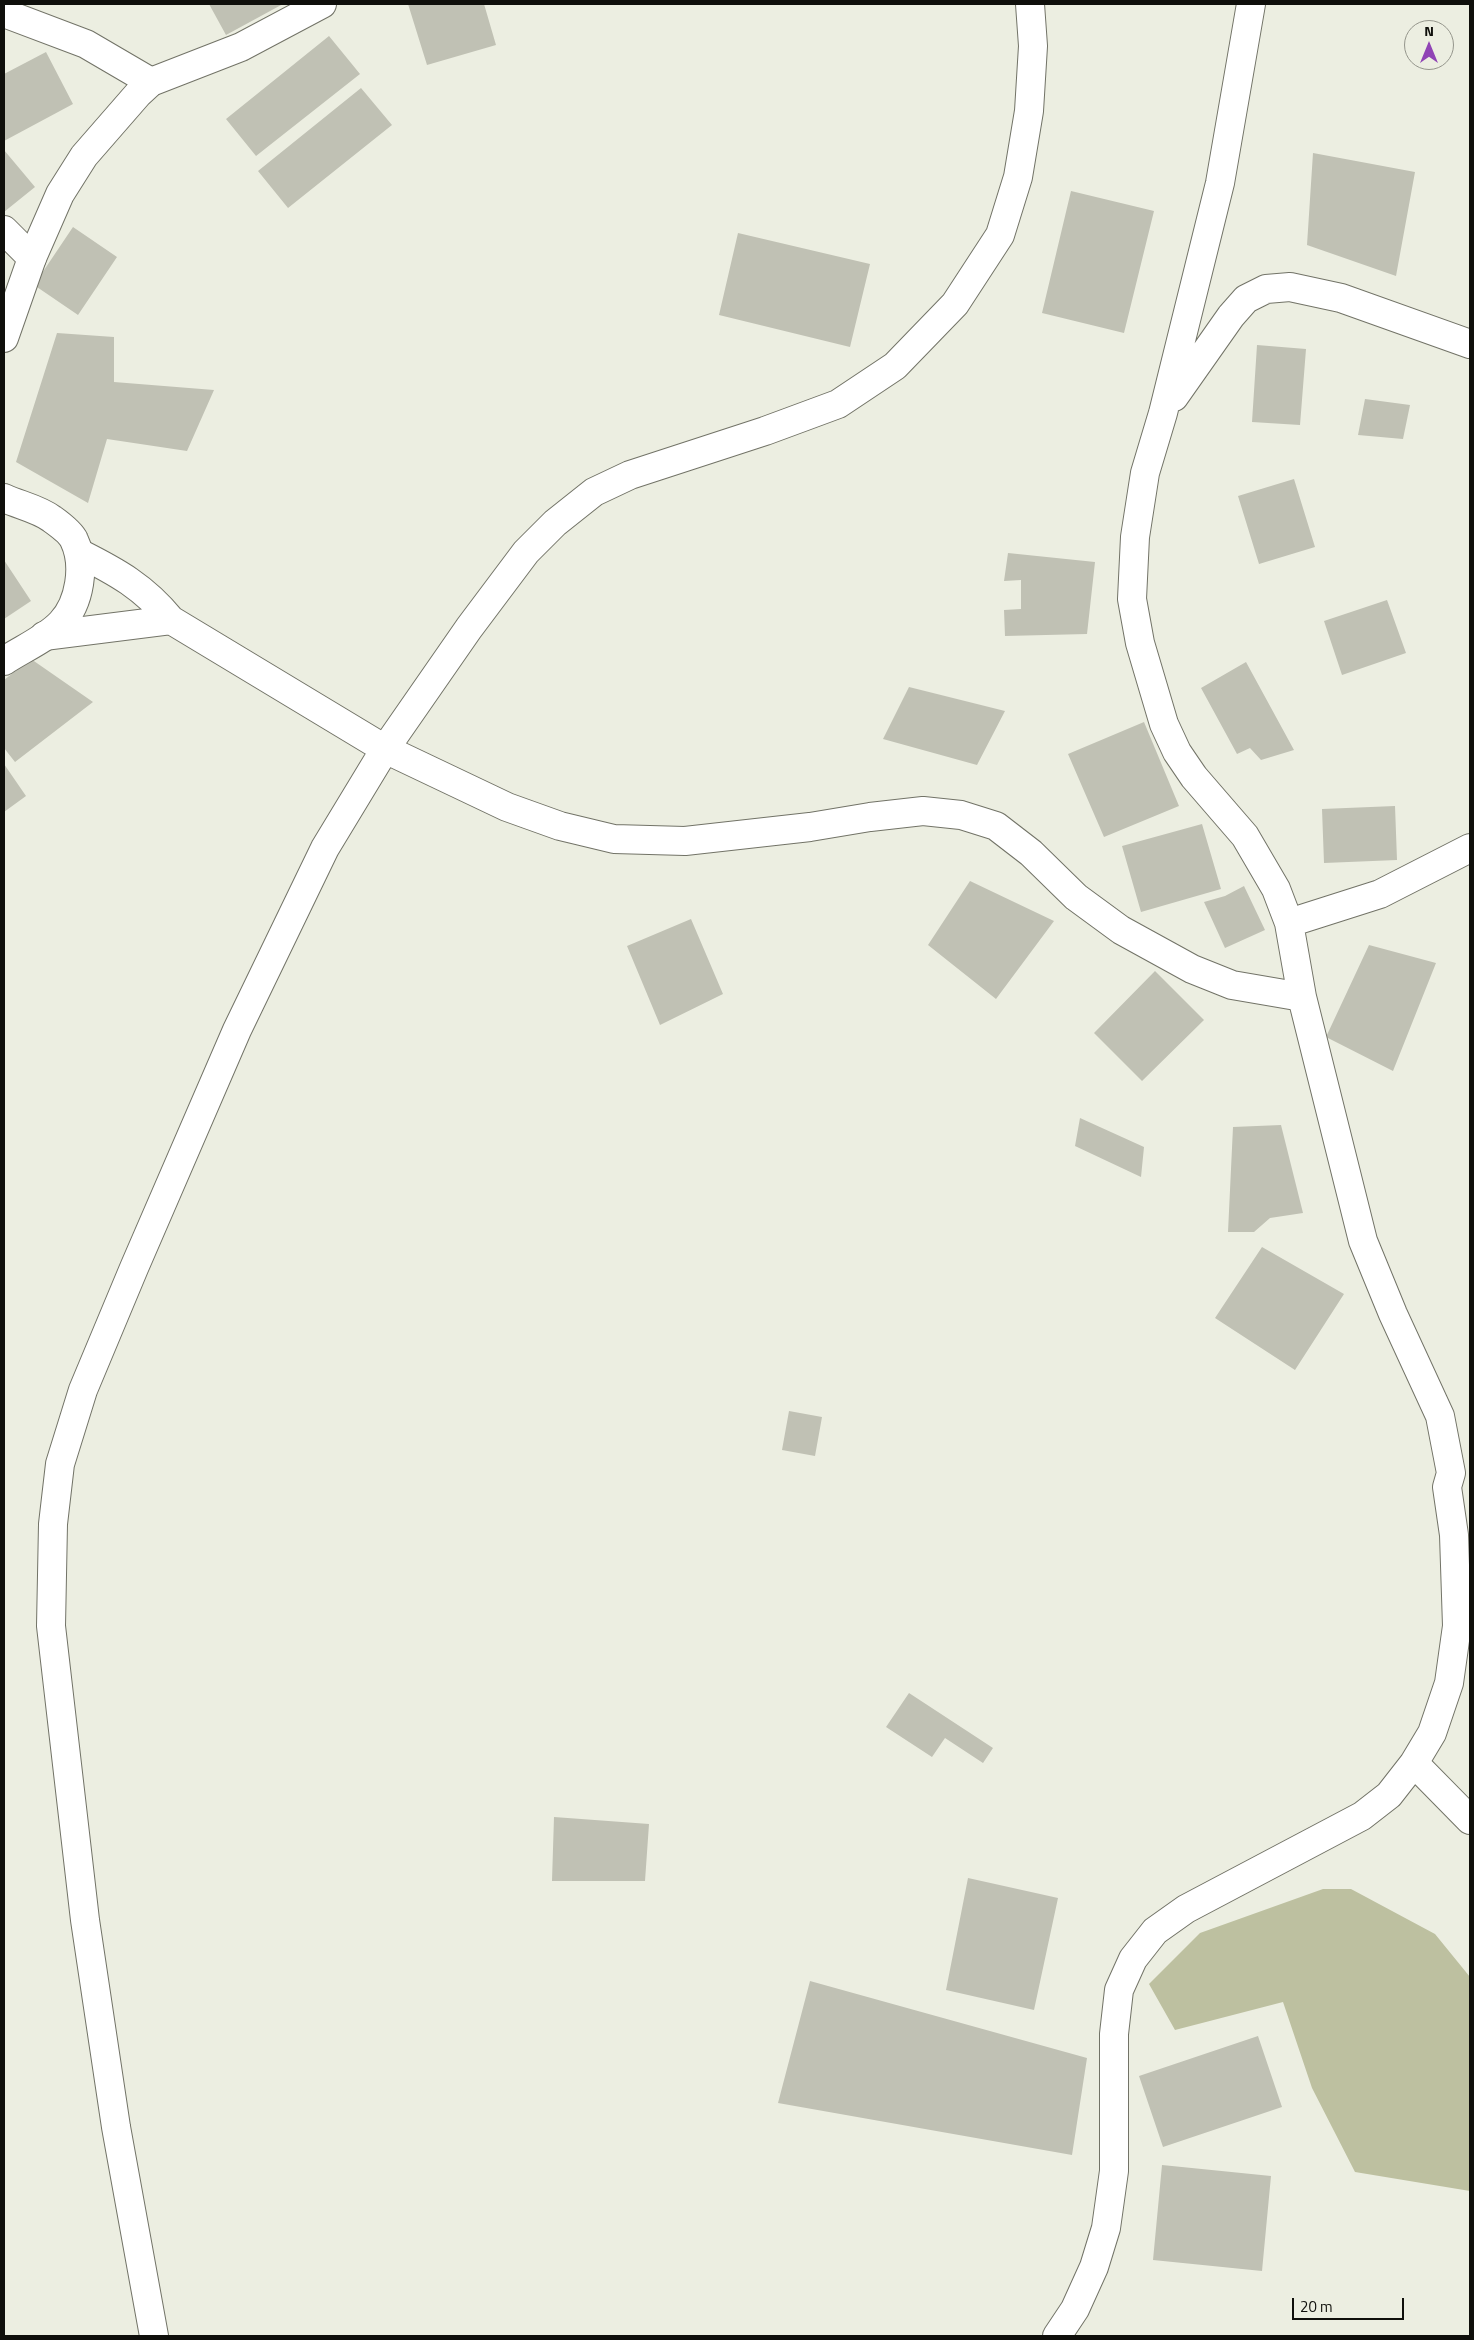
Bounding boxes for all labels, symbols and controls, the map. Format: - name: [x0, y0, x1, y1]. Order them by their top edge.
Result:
- north arrow: [1404, 20, 1454, 70]
- text: N: [1424, 20, 1434, 41]
- scale bar: [1294, 2288, 1406, 2320]
- text: 20 m: [1300, 2295, 1333, 2318]

